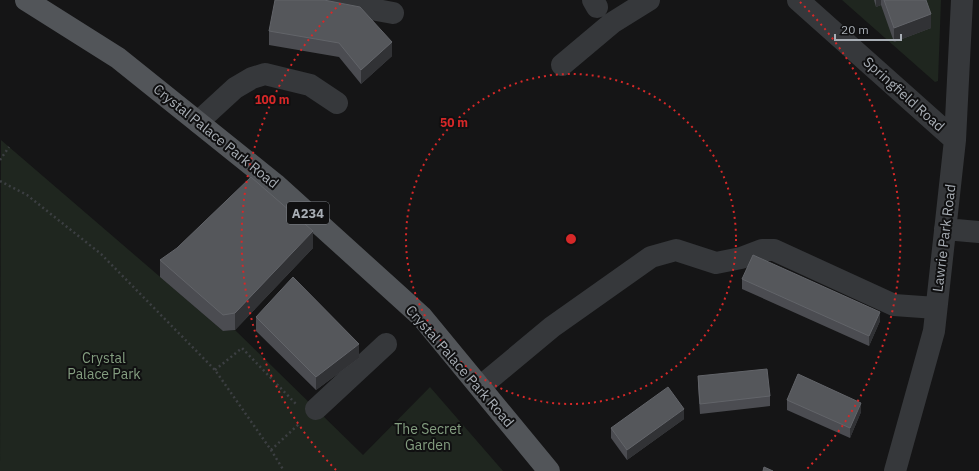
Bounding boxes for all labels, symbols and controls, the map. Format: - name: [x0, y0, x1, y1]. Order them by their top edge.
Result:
- scale bar: [835, 16, 901, 42]
- text: 20 m: [841, 22, 869, 37]
- street label: Springfield Road: [860, 53, 948, 135]
- street label: Crystal Palace Park Road: [150, 80, 282, 192]
- text: 100 m: [254, 92, 290, 107]
- text: 50 m: [440, 115, 468, 130]
- street label: Lawrie Park Road: [928, 183, 960, 293]
- road number: A234: [287, 202, 329, 224]
- centre of rings: [564, 232, 578, 246]
- street label: Crystal Palace Park Road: [402, 301, 518, 431]
- park label: Crystal Palace Park: [67, 349, 141, 383]
- park label: The Secret Garden: [394, 420, 462, 454]

